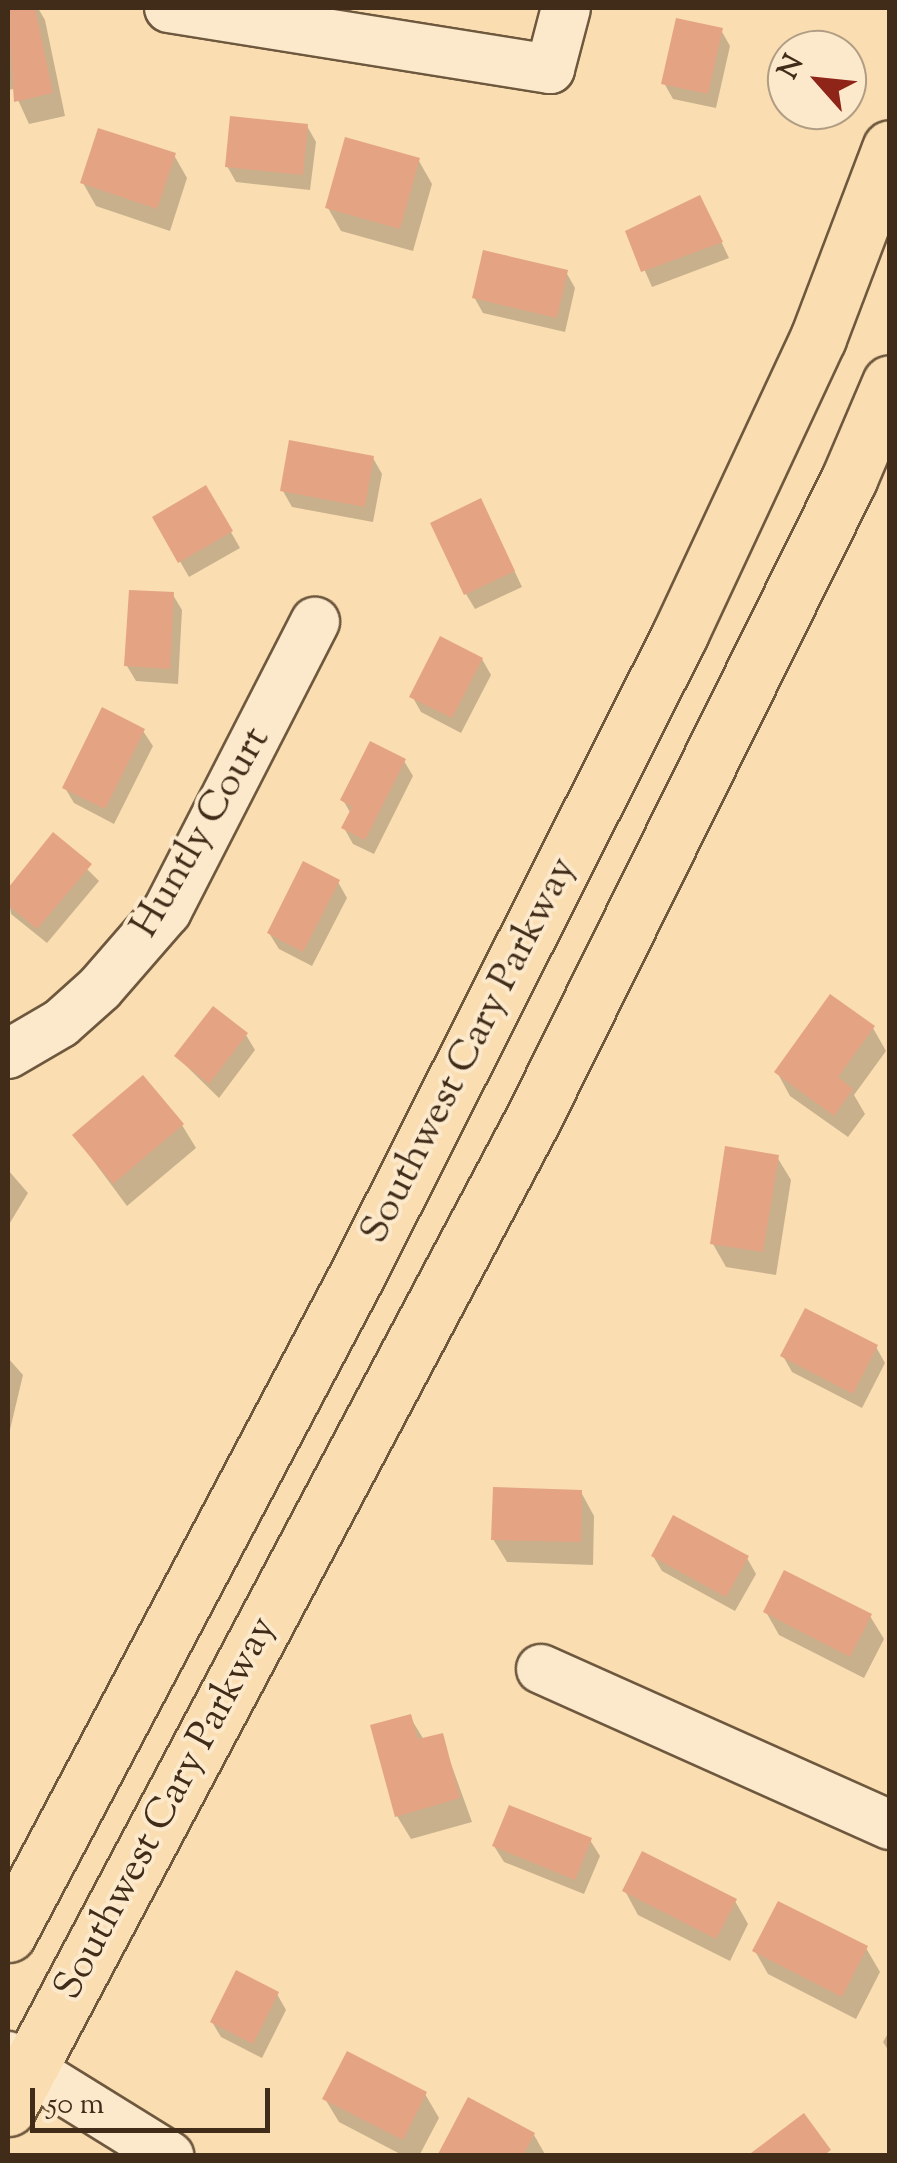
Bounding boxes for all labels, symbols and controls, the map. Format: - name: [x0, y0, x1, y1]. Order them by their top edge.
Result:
- north arrow: [767, 30, 867, 130]
- text: N: [769, 48, 815, 86]
- street label: Huntly Court: [122, 719, 282, 947]
- street label: Southwest Cary Parkway: [352, 850, 588, 1252]
- street label: Southwest Cary Parkway: [46, 1609, 288, 2009]
- scale bar: [35, 2068, 275, 2130]
- text: 50 m: [47, 2084, 104, 2127]

